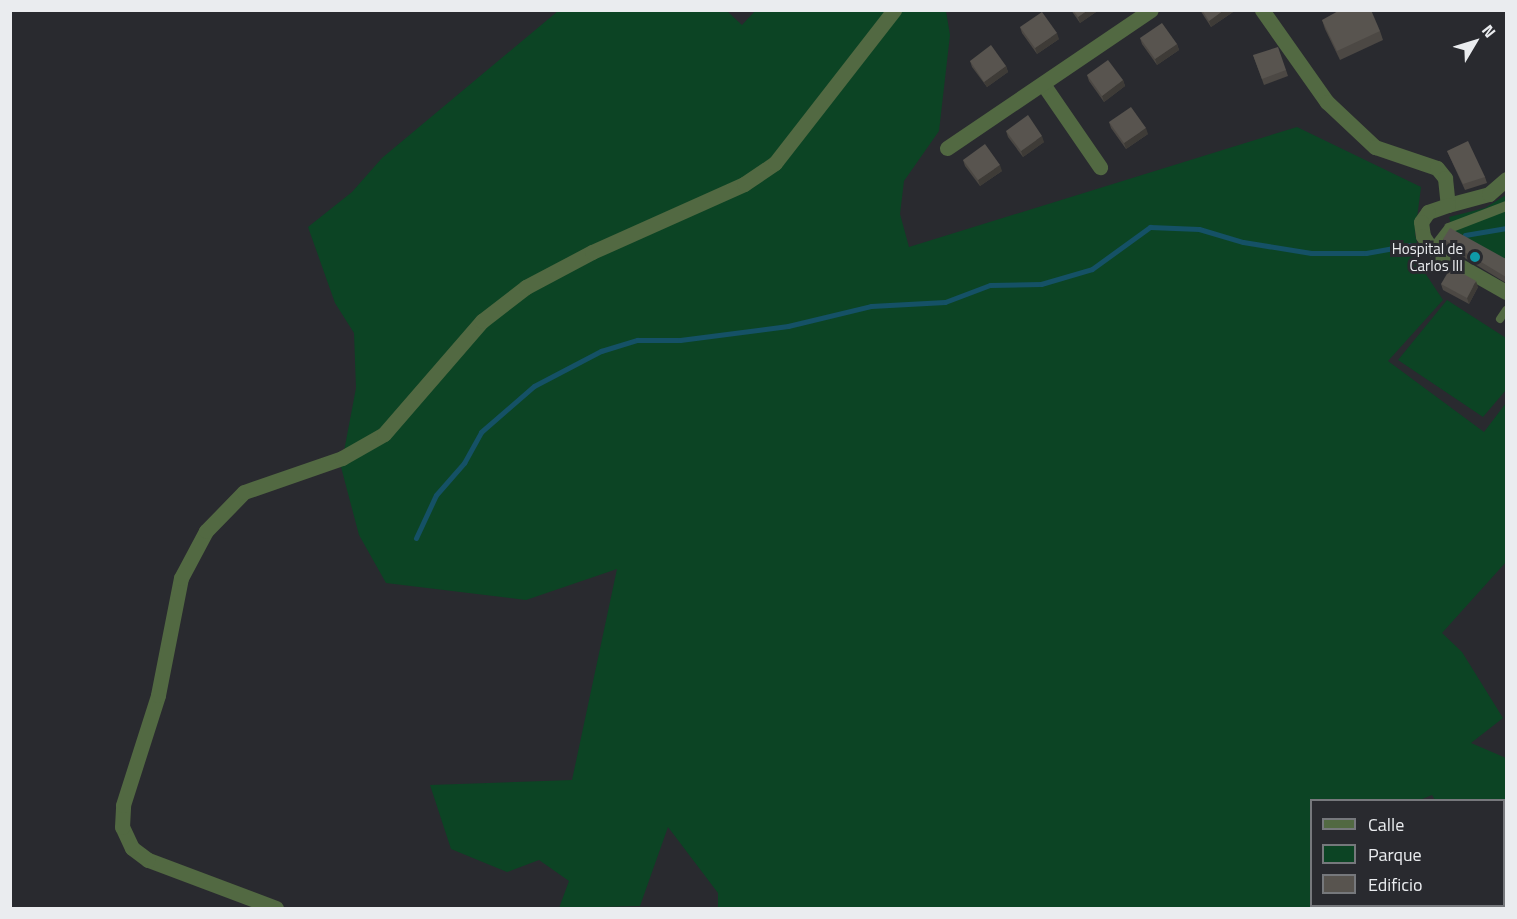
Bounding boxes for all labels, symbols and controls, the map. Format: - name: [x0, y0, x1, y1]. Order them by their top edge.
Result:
- north arrow: [1445, 12, 1505, 72]
- text: N: [1476, 19, 1502, 43]
- place label: Hospital de Carlos III: [1392, 239, 1463, 274]
- marker: Hospital de Carlos III: [1468, 250, 1482, 264]
- legend: [1310, 799, 1505, 907]
- text: Calle: [1368, 811, 1404, 838]
- text: Parque: [1368, 841, 1422, 868]
- text: Edificio: [1368, 871, 1422, 898]

